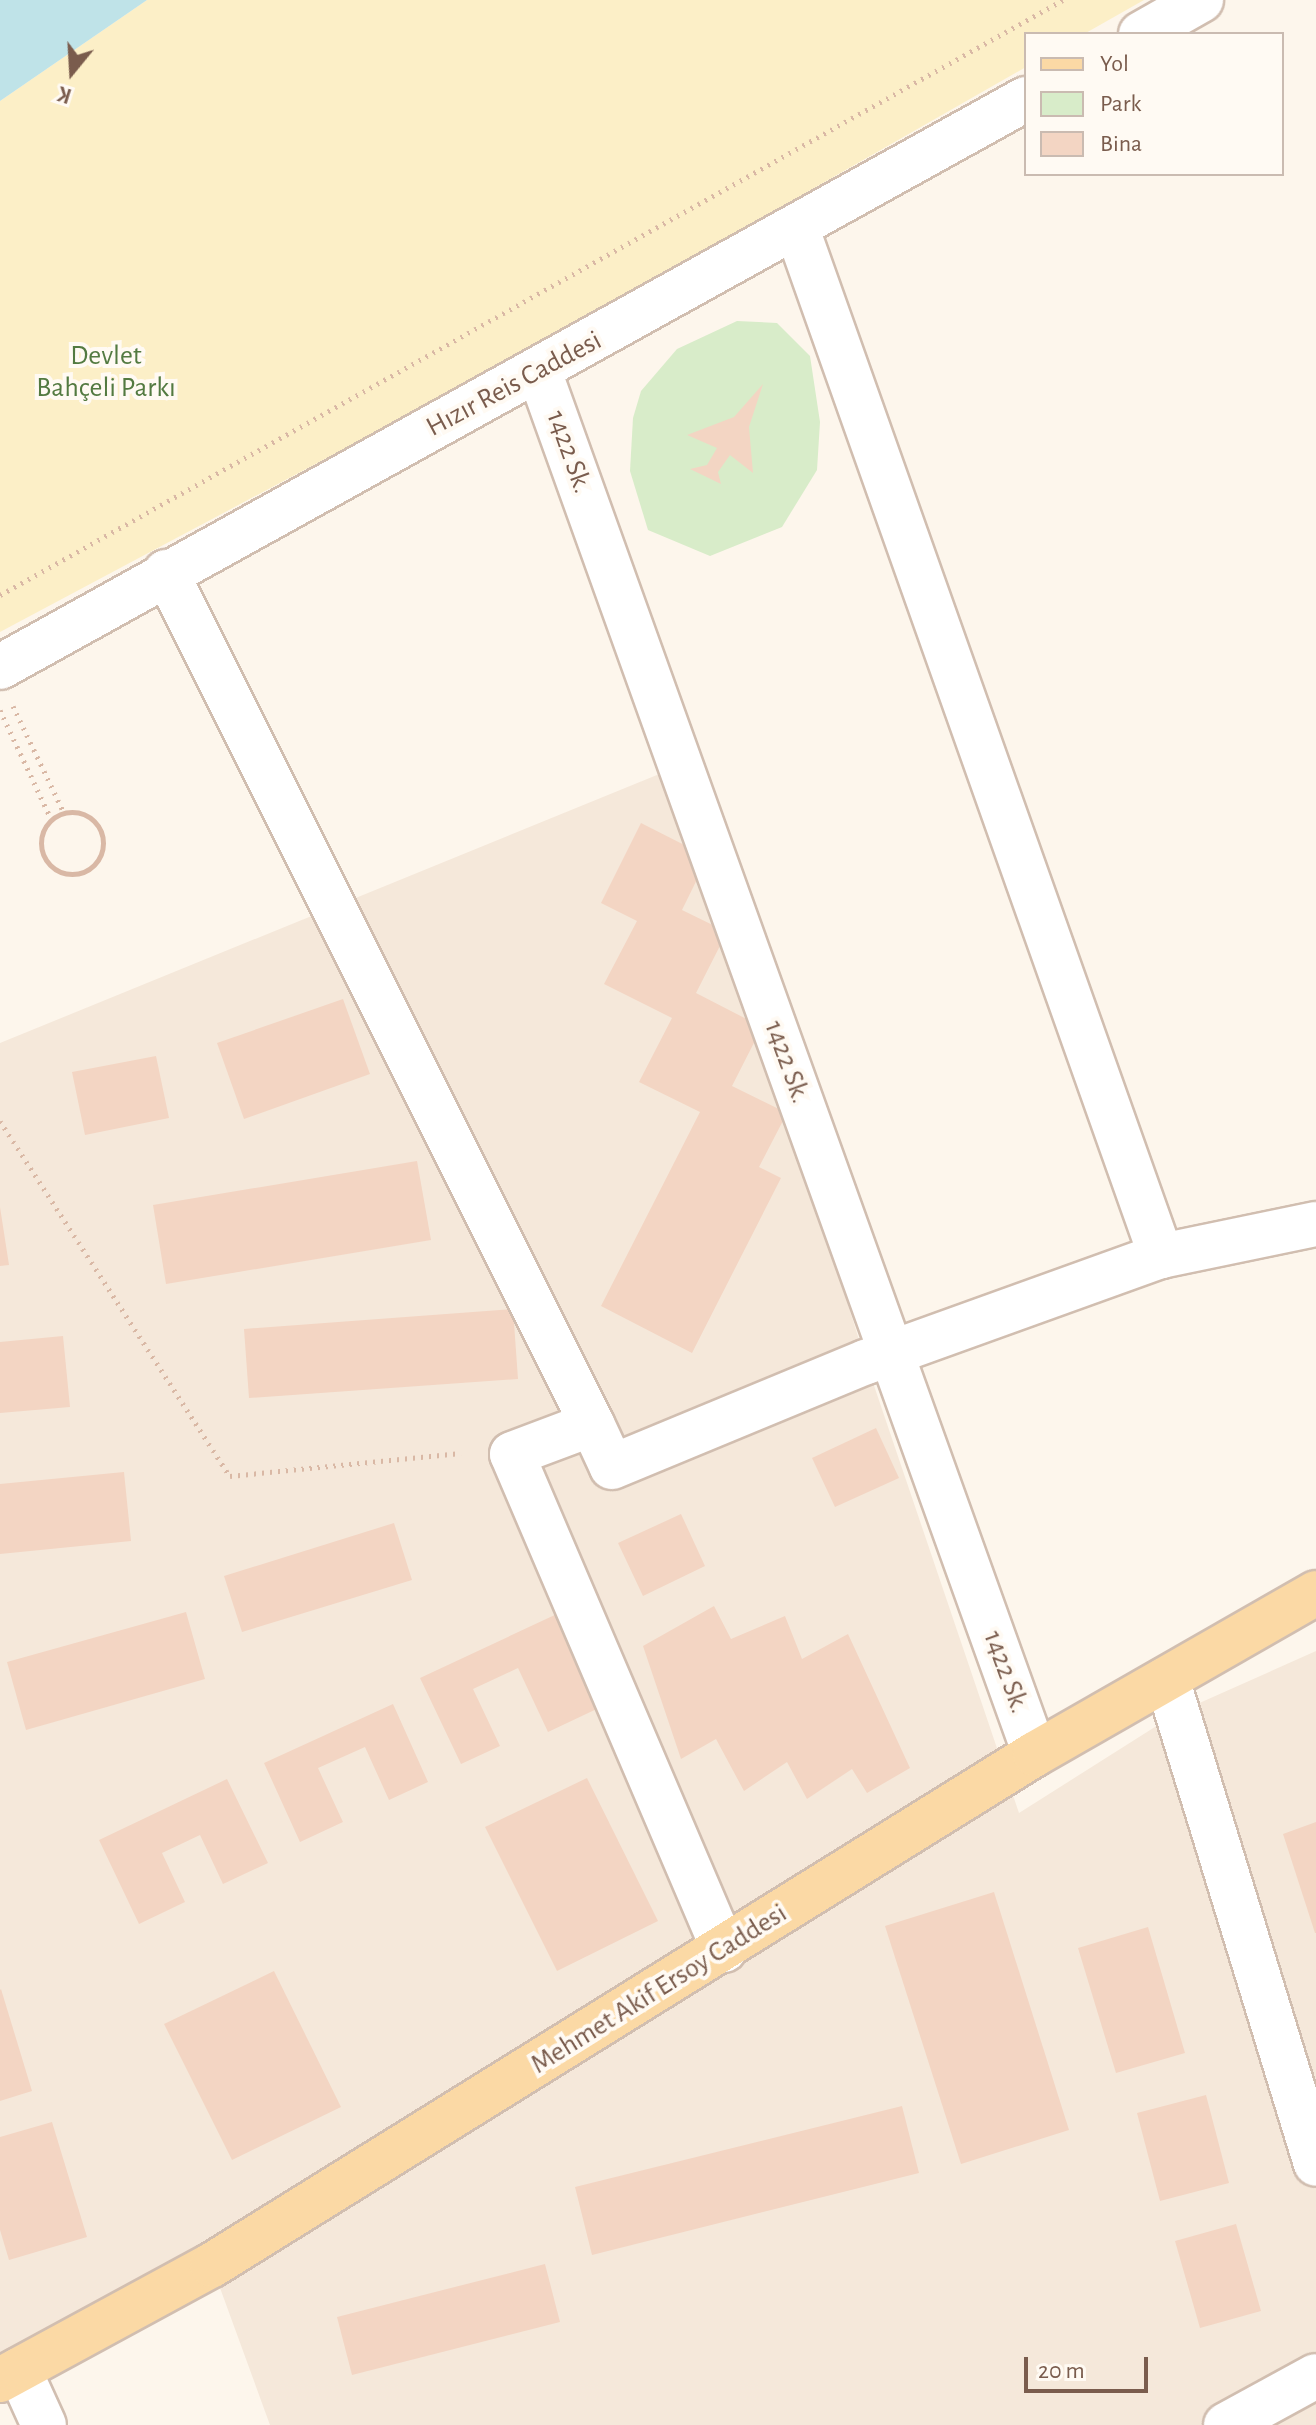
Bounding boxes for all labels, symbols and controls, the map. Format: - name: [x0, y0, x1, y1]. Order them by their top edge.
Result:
- north arrow: [32, 32, 112, 112]
- legend: [1024, 32, 1284, 176]
- text: Yol: [1100, 52, 1129, 76]
- text: K: [55, 82, 74, 107]
- text: Park: [1100, 92, 1141, 116]
- text: Bina: [1100, 132, 1142, 156]
- street label: Hızır Reis Caddesi: [421, 324, 607, 444]
- park label: Devlet Bahçeli Parkı: [36, 339, 176, 405]
- street label: 1422 Sk.: [539, 406, 599, 498]
- street label: 1422 Sk.: [757, 1016, 817, 1108]
- street label: 1422 Sk.: [976, 1626, 1036, 1718]
- street label: Mehmet Akif Ersoy Caddesi: [525, 1896, 793, 2082]
- scale bar: [1028, 2341, 1152, 2391]
- text: 20 m: [1038, 2359, 1085, 2383]

